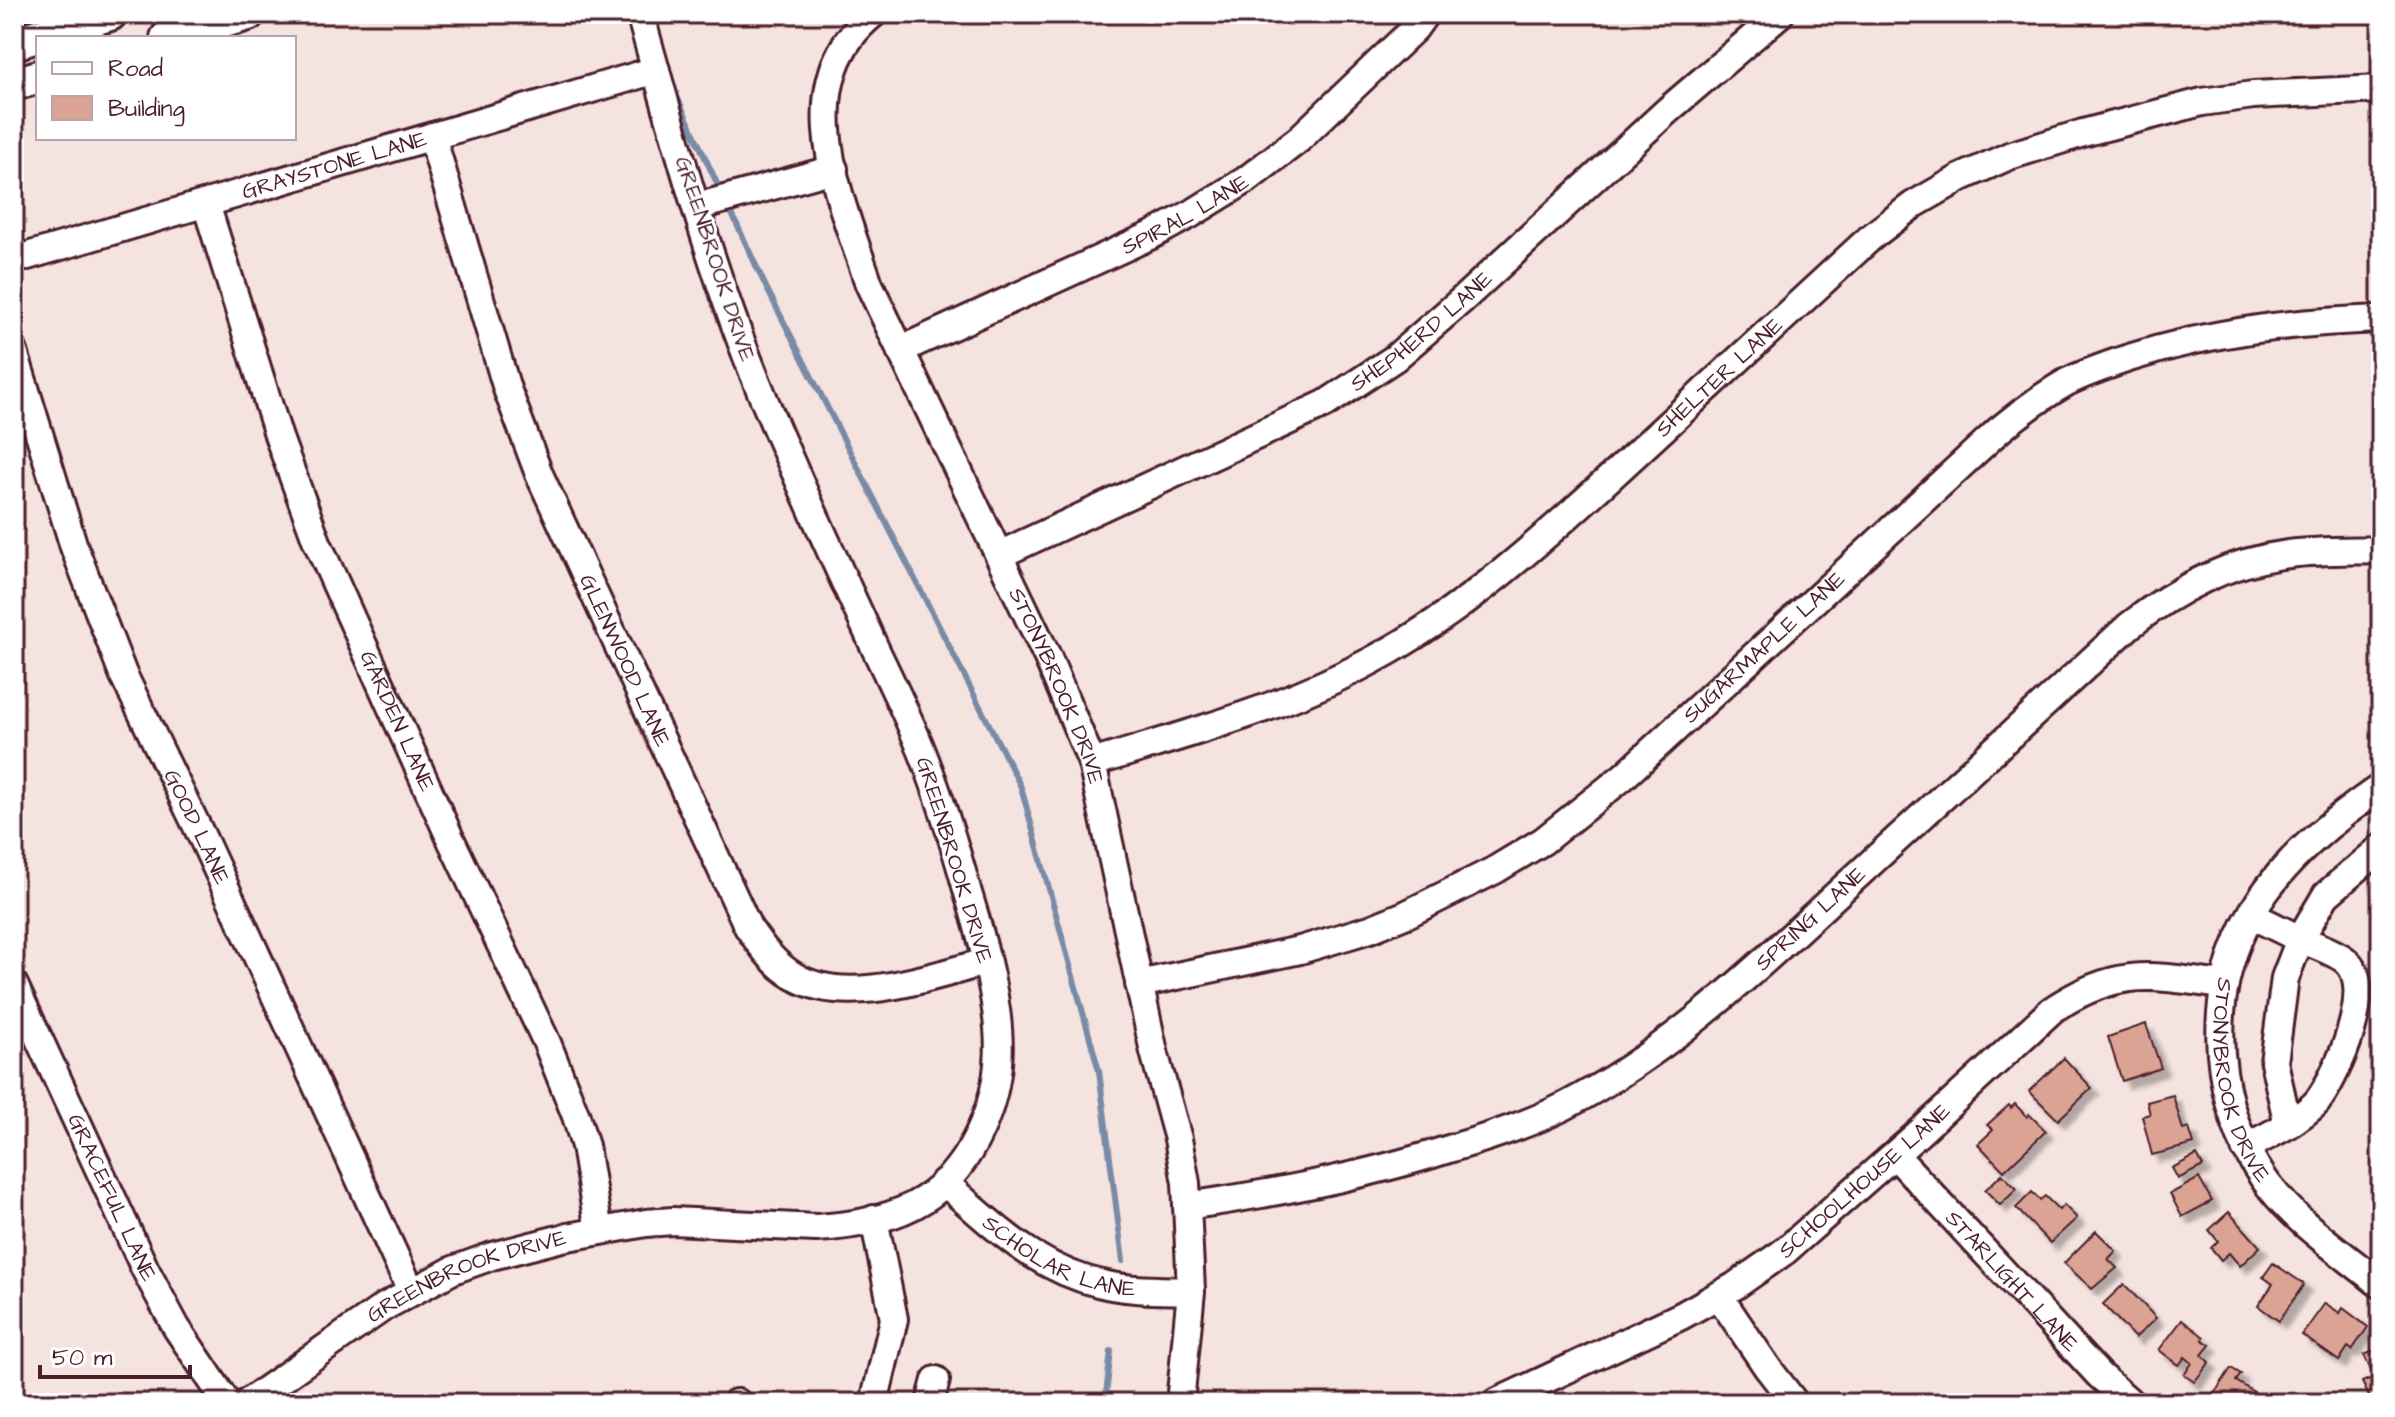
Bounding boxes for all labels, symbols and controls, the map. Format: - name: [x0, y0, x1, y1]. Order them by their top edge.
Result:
- legend: [36, 36, 296, 140]
- text: Road: [108, 52, 163, 86]
- text: Building: [108, 92, 185, 127]
- street label: GRAYSTONE LANE: [238, 123, 430, 207]
- street label: GREENBROOK DRIVE: [667, 153, 763, 365]
- street label: SPIRAL LANE: [1117, 166, 1255, 262]
- street label: SHEPHERD LANE: [1344, 264, 1499, 399]
- street label: SHELTER LANE: [1649, 310, 1790, 444]
- street label: SUGARMAPLE LANE: [1676, 564, 1852, 730]
- street label: GLENWOOD LANE: [572, 569, 678, 752]
- street label: STONYBROOK DRIVE: [1001, 582, 1112, 787]
- street label: GARDEN LANE: [352, 646, 443, 796]
- street label: GREENBROOK DRIVE: [908, 753, 1000, 967]
- street label: GOOD LANE: [156, 764, 237, 889]
- street label: SPRING LANE: [1748, 859, 1873, 978]
- street label: STONYBROOK DRIVE: [2205, 975, 2278, 1189]
- street label: SCHOOLHOUSE LANE: [1772, 1096, 1957, 1265]
- street label: GRACEFUL LANE: [60, 1109, 164, 1287]
- street label: STARLIGHT LANE: [1938, 1203, 2086, 1359]
- street label: SCHOLAR LANE: [976, 1208, 1137, 1304]
- street label: GREENBROOK DRIVE: [360, 1222, 569, 1330]
- scale bar: [40, 1329, 190, 1379]
- text: 50 m: [52, 1341, 113, 1375]

